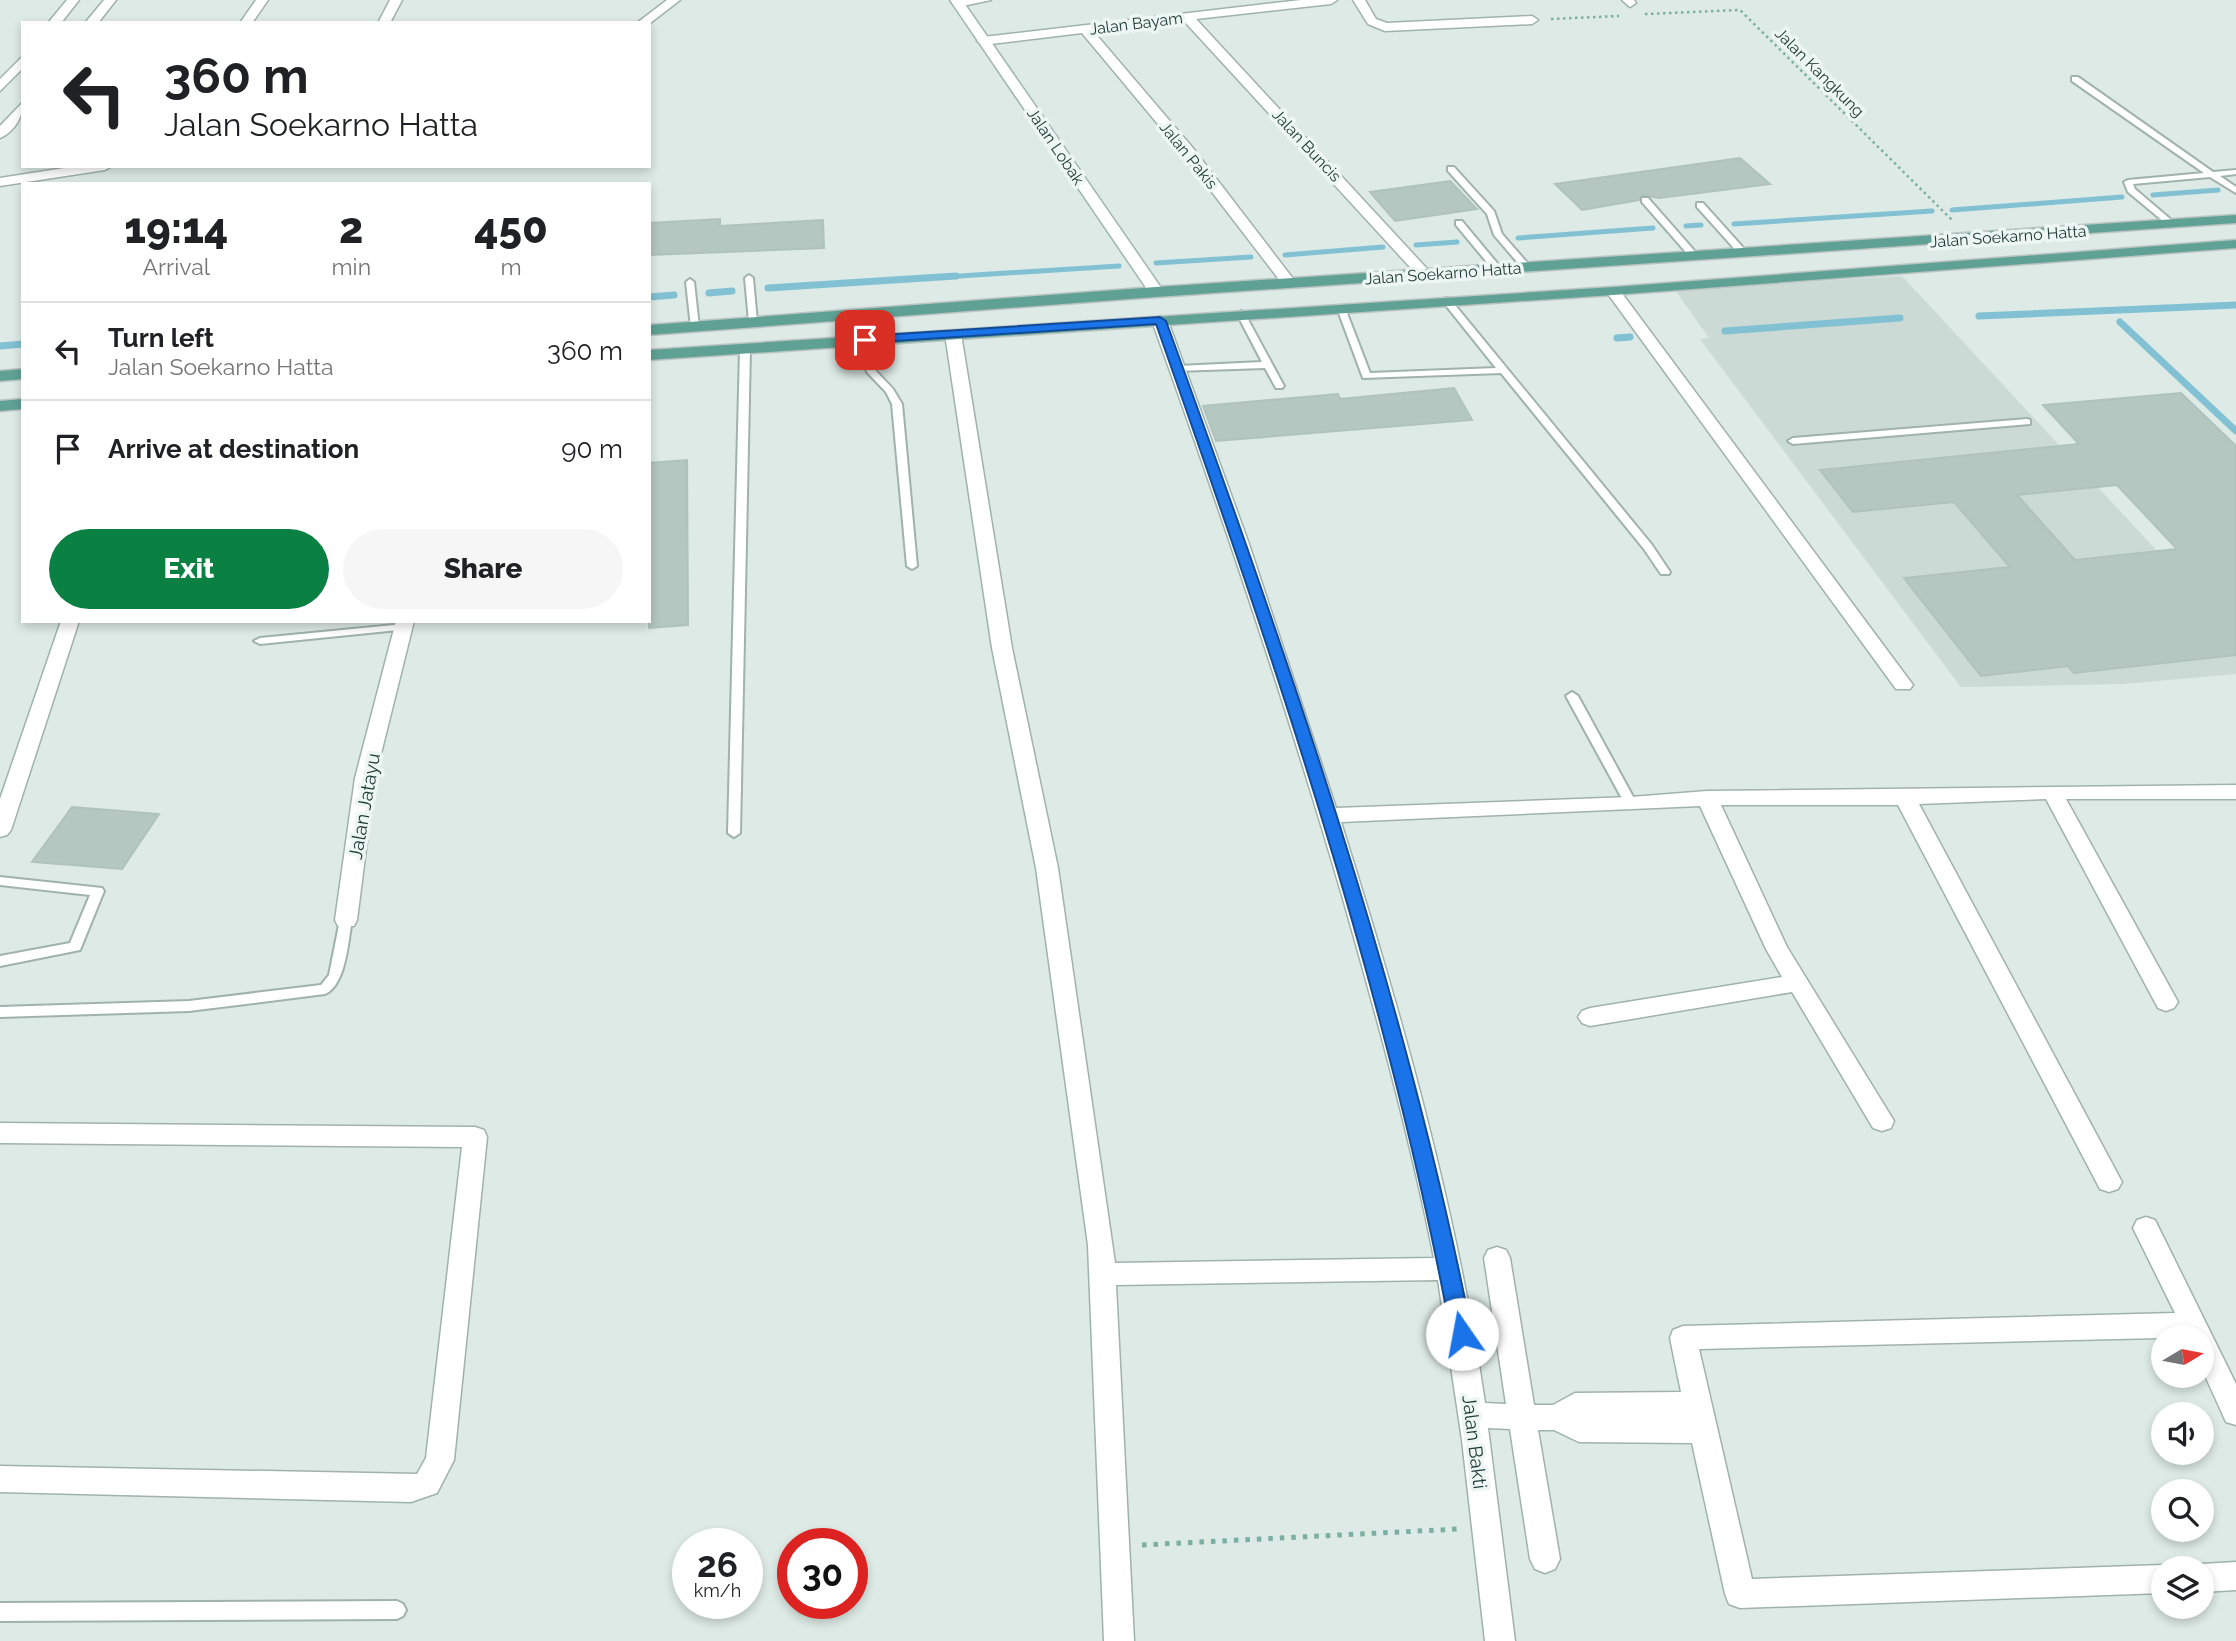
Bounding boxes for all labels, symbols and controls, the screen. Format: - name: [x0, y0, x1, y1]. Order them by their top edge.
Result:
- street label: Jalan Bayam: [1088, 8, 1184, 39]
- street label: Jalan Kangkung: [1771, 24, 1868, 121]
- text: 360 m: [164, 47, 309, 104]
- icon: left: [49, 49, 140, 140]
- street label: Jalan Lobak: [1023, 104, 1088, 189]
- street label: Jalan Buncis: [1268, 105, 1345, 186]
- text: Jalan Soekarno Hatta: [164, 106, 478, 143]
- street label: Jalan Pakis: [1156, 118, 1222, 193]
- text: 19:14: [124, 204, 228, 253]
- text: 2: [339, 204, 363, 253]
- text: 450: [474, 204, 548, 253]
- street label: Jalan Soekarno Hatta: [1929, 222, 2087, 251]
- text: Arrival: [143, 253, 210, 280]
- text: min: [331, 253, 371, 280]
- text: m: [500, 253, 522, 280]
- street label: Jalan Soekarno Hatta: [1364, 259, 1522, 288]
- pin: [835, 310, 895, 370]
- icon: arrive: [846, 321, 884, 359]
- text: Turn left: [108, 323, 214, 353]
- icon: left: [49, 332, 87, 370]
- text: 360 m: [547, 336, 623, 366]
- text: Jalan Soekarno Hatta: [108, 353, 334, 380]
- icon: arrive: [49, 430, 87, 468]
- text: Arrive at destination: [108, 434, 359, 464]
- text: 90 m: [561, 434, 623, 464]
- button: Exit: [49, 529, 329, 609]
- button: Share: [343, 529, 623, 609]
- street label: Jalan Jatayu: [344, 751, 384, 861]
- position arrow: [1425, 1297, 1499, 1371]
- north arrow: [2151, 1325, 2214, 1388]
- map controls: [2151, 1325, 2214, 1619]
- street label: Jalan Bakti: [1458, 1394, 1492, 1490]
- button: sound: [2151, 1402, 2214, 1465]
- button: search: [2151, 1479, 2214, 1542]
- speed limit sign: 30: [777, 1528, 868, 1619]
- text: 26: [697, 1544, 738, 1585]
- button: layers: [2151, 1556, 2214, 1619]
- text: km/h: [694, 1580, 741, 1601]

